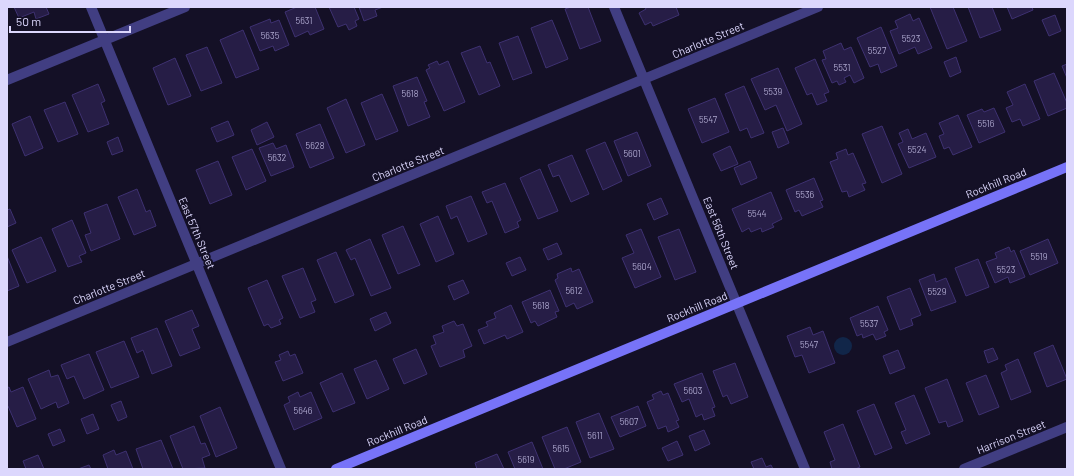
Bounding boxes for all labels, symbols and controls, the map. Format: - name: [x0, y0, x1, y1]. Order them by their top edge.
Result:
- scale bar: [10, 8, 130, 34]
- text: 50 m: [16, 14, 41, 28]
- house number: 5631: [296, 15, 312, 26]
- street label: Charlotte Street: [670, 19, 746, 60]
- house number: 5635: [261, 30, 280, 41]
- house number: 5523: [902, 33, 921, 44]
- house number: 5527: [868, 45, 887, 56]
- house number: 5531: [834, 62, 850, 73]
- house number: 5539: [764, 86, 783, 97]
- house number: 5618: [402, 88, 419, 99]
- house number: 5547: [699, 114, 718, 125]
- house number: 5516: [978, 118, 995, 129]
- house number: 5628: [306, 140, 325, 151]
- street label: Charlotte Street: [370, 143, 446, 184]
- house number: 5524: [907, 144, 927, 155]
- house number: 5601: [623, 148, 641, 159]
- house number: 5632: [268, 152, 287, 163]
- street label: Rockhill Road: [964, 164, 1028, 201]
- house number: 5536: [796, 189, 815, 200]
- street label: East 57th Street: [176, 195, 218, 271]
- street label: East 56th Street: [701, 195, 742, 271]
- house number: 5544: [747, 208, 767, 219]
- house number: 5519: [1031, 251, 1048, 262]
- house number: 5604: [632, 261, 652, 272]
- house number: 5523: [997, 264, 1016, 275]
- street label: Charlotte Street: [71, 266, 147, 307]
- house number: 5612: [565, 285, 583, 296]
- house number: 5529: [928, 286, 947, 297]
- street label: Rockhill Road: [665, 288, 729, 325]
- house number: 5618: [533, 300, 550, 311]
- house number: 5537: [860, 318, 879, 329]
- house number: 5547: [800, 339, 819, 350]
- house number: 5603: [684, 385, 703, 396]
- house number: 5646: [294, 405, 313, 416]
- street label: Rockhill Road: [365, 412, 429, 449]
- house number: 5607: [620, 416, 639, 427]
- street label: Harrison Street: [974, 417, 1047, 456]
- house number: 5611: [587, 430, 603, 441]
- house number: 5615: [553, 443, 570, 454]
- house number: 5619: [518, 454, 535, 465]

